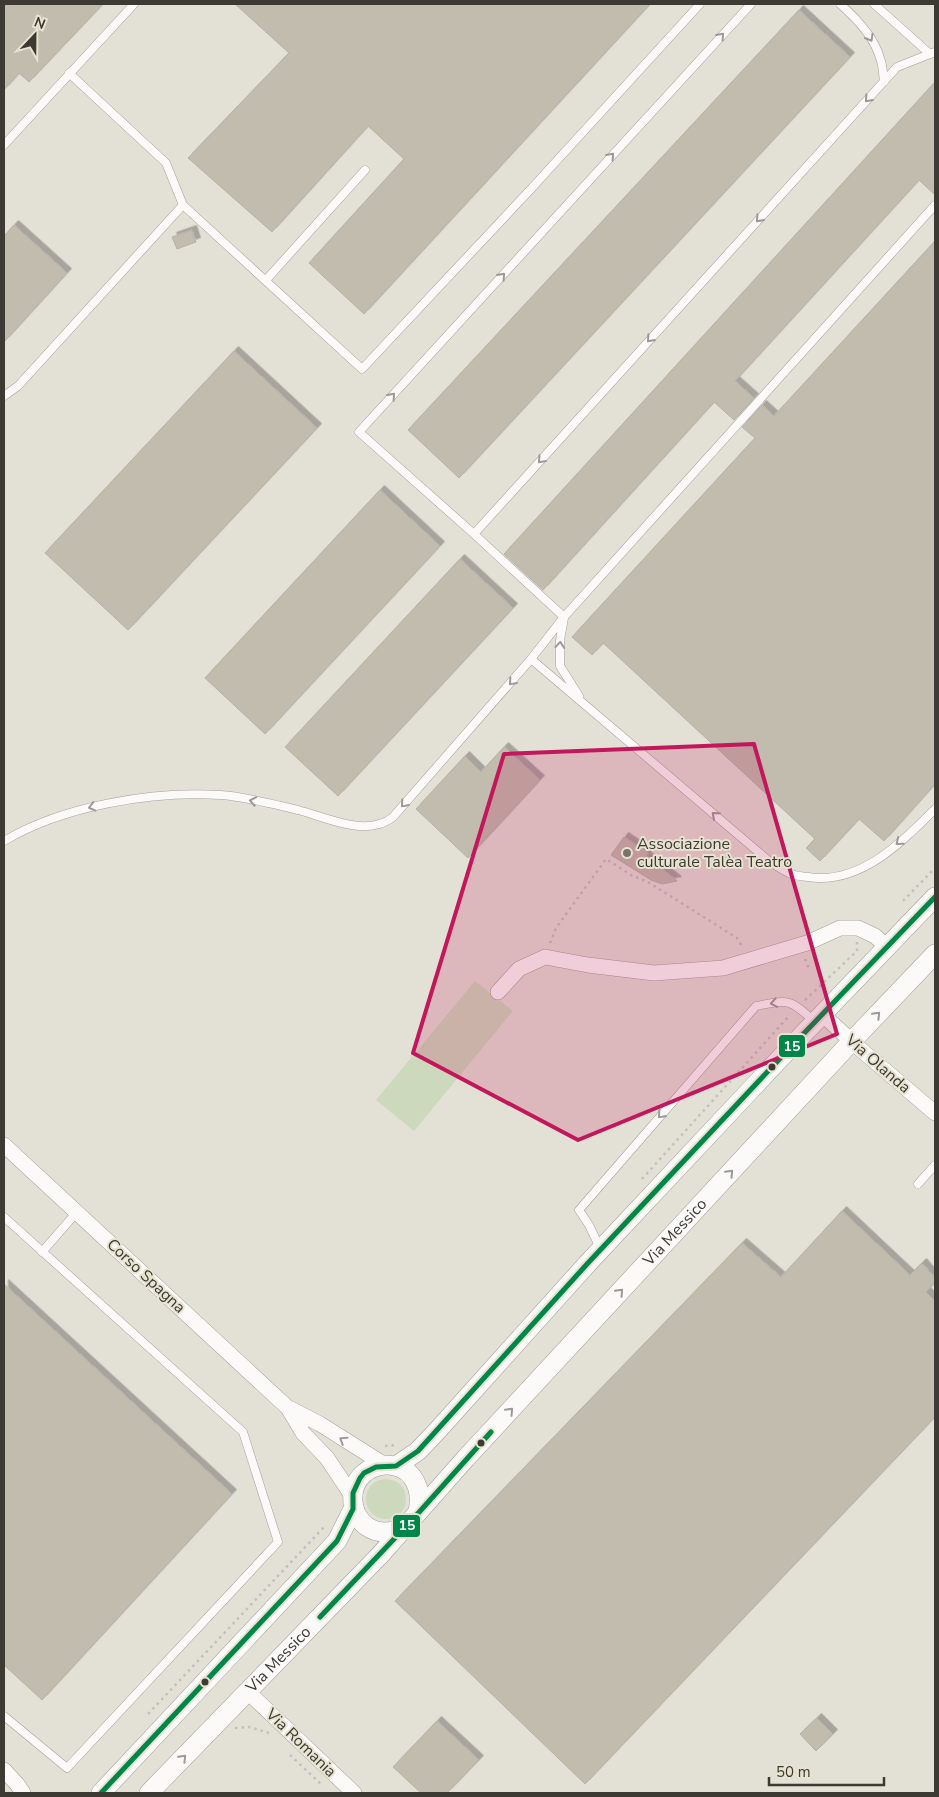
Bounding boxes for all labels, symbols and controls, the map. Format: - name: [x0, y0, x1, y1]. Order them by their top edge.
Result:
- north arrow: [10, 10, 60, 60]
- text: N: [31, 13, 48, 34]
- one-way arrow: [715, 33, 724, 42]
- one-way arrow: [864, 33, 874, 42]
- one-way arrow: [865, 93, 874, 102]
- one-way arrow: [605, 153, 614, 162]
- one-way arrow: [756, 214, 765, 223]
- one-way arrow: [496, 273, 505, 282]
- one-way arrow: [647, 334, 656, 343]
- one-way arrow: [386, 392, 395, 401]
- one-way arrow: [538, 454, 547, 463]
- one-way arrow: [554, 641, 565, 649]
- one-way arrow: [508, 676, 517, 685]
- one-way arrow: [249, 796, 257, 807]
- one-way arrow: [401, 798, 410, 807]
- one-way arrow: [88, 801, 97, 812]
- one-way arrow: [712, 812, 721, 821]
- place label: Associazione culturale Talèa Teatro: [637, 833, 792, 873]
- one-way arrow: [896, 836, 905, 844]
- marker: Associazione culturale Talèa Teatro: [621, 847, 633, 859]
- one-way arrow: [769, 997, 778, 1007]
- one-way arrow: [871, 1012, 880, 1021]
- street label: Via Olanda: [840, 1029, 915, 1098]
- line badge: 15: [778, 1034, 806, 1058]
- text: 15: [784, 1037, 800, 1056]
- unlabelled marker: [767, 1062, 777, 1072]
- one-way arrow: [658, 1109, 667, 1118]
- one-way arrow: [724, 1169, 733, 1178]
- street label: Via Messico: [637, 1194, 712, 1272]
- street label: Corso Spagna: [102, 1234, 190, 1318]
- one-way arrow: [614, 1289, 623, 1298]
- one-way arrow: [504, 1408, 513, 1417]
- one-way arrow: [339, 1436, 348, 1446]
- unlabelled marker: [476, 1438, 486, 1448]
- line badge: 15: [392, 1514, 421, 1538]
- text: 15: [399, 1516, 415, 1535]
- street label: Via Messico: [240, 1621, 316, 1698]
- unlabelled marker: [200, 1677, 210, 1687]
- street label: Via Romania: [260, 1703, 341, 1782]
- scale bar: [769, 1754, 884, 1786]
- one-way arrow: [177, 1755, 186, 1764]
- text: 50 m: [776, 1762, 811, 1782]

